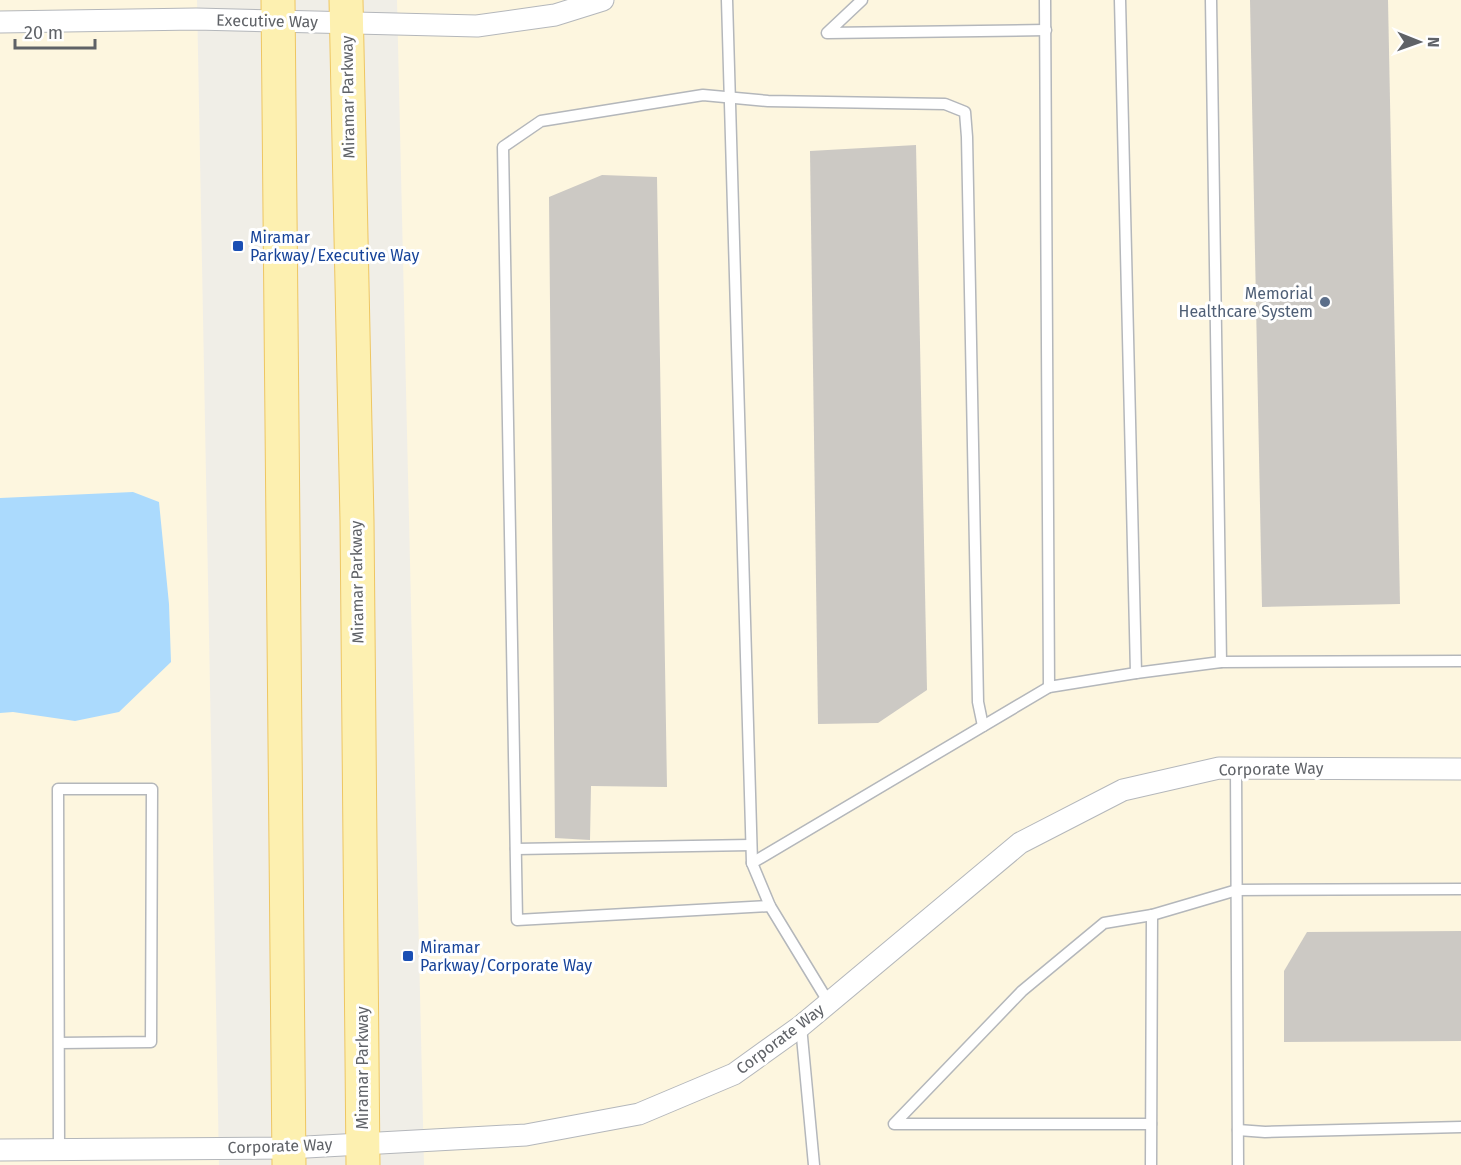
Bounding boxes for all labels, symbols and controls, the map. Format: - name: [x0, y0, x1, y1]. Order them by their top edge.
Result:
- street label: Executive Way: [216, 11, 318, 31]
- scale bar: [15, 12, 94, 50]
- north arrow: [1389, 12, 1449, 72]
- text: 20 m: [24, 22, 63, 44]
- street label: Miramar Parkway: [337, 35, 359, 159]
- text: N: [1424, 37, 1443, 48]
- place label: Miramar Parkway/Executive Way: [250, 228, 419, 265]
- marker: Miramar Parkway/Executive Way: [231, 239, 245, 253]
- place label: Memorial Healthcare System: [1179, 284, 1313, 321]
- marker: Memorial Healthcare System: [1318, 295, 1332, 309]
- street label: Miramar Parkway: [346, 520, 368, 644]
- street label: Corporate Way: [1218, 759, 1324, 779]
- place label: Miramar Parkway/Corporate Way: [420, 938, 592, 975]
- marker: Miramar Parkway/Corporate Way: [401, 949, 415, 963]
- street label: Corporate Way: [732, 1000, 828, 1078]
- street label: Miramar Parkway: [353, 1006, 372, 1130]
- street label: Corporate Way: [227, 1135, 333, 1157]

